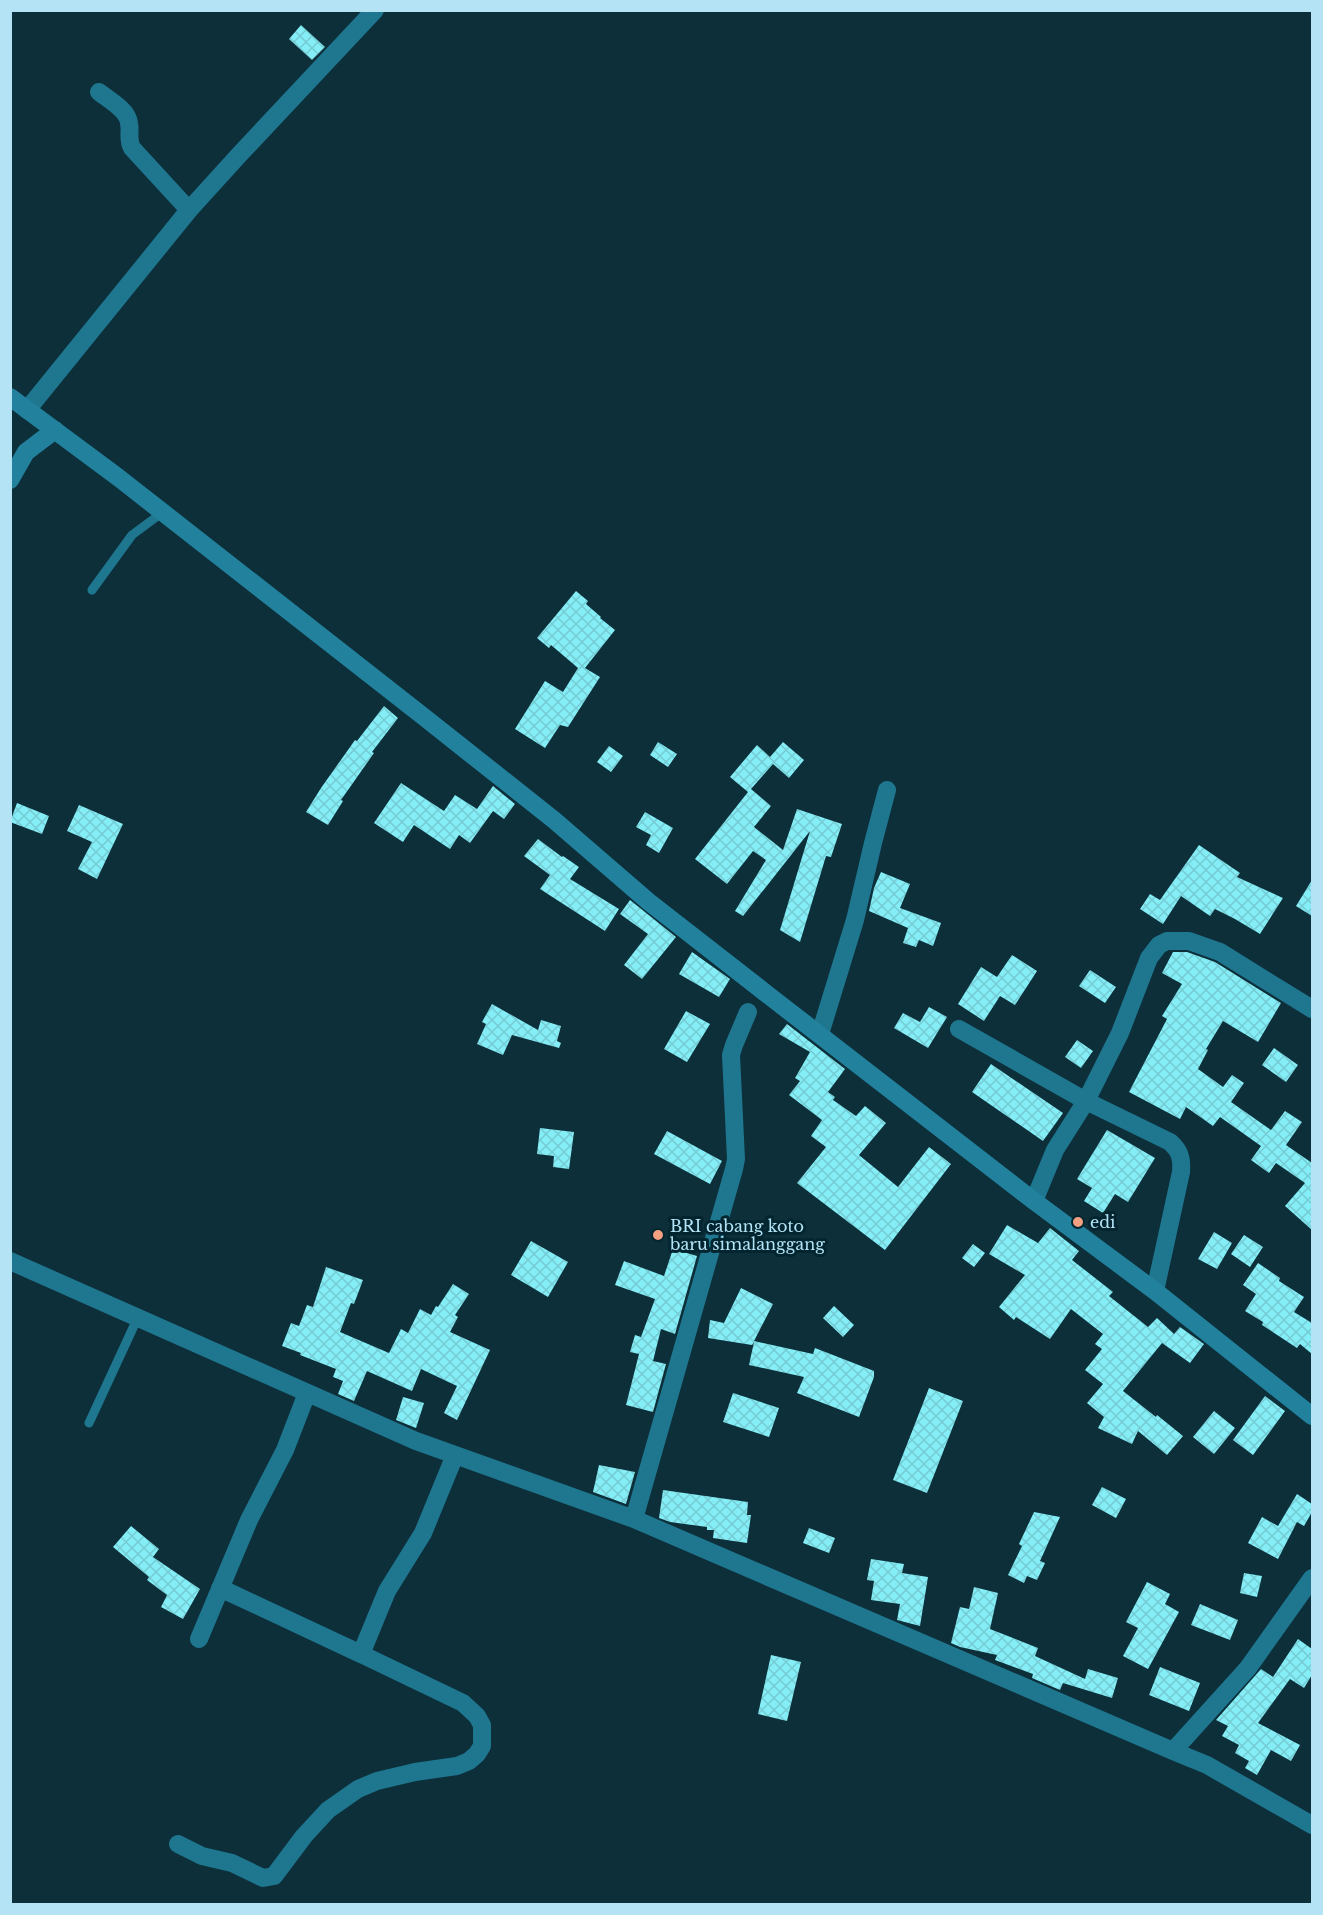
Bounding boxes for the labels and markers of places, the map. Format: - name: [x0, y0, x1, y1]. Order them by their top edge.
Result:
- place label: edi: [1090, 1212, 1116, 1232]
- marker: edi: [1071, 1215, 1085, 1229]
- place label: BRI cabang koto baru simalanggang: [669, 1216, 825, 1254]
- marker: BRI cabang koto baru simalanggang: [651, 1228, 665, 1242]

